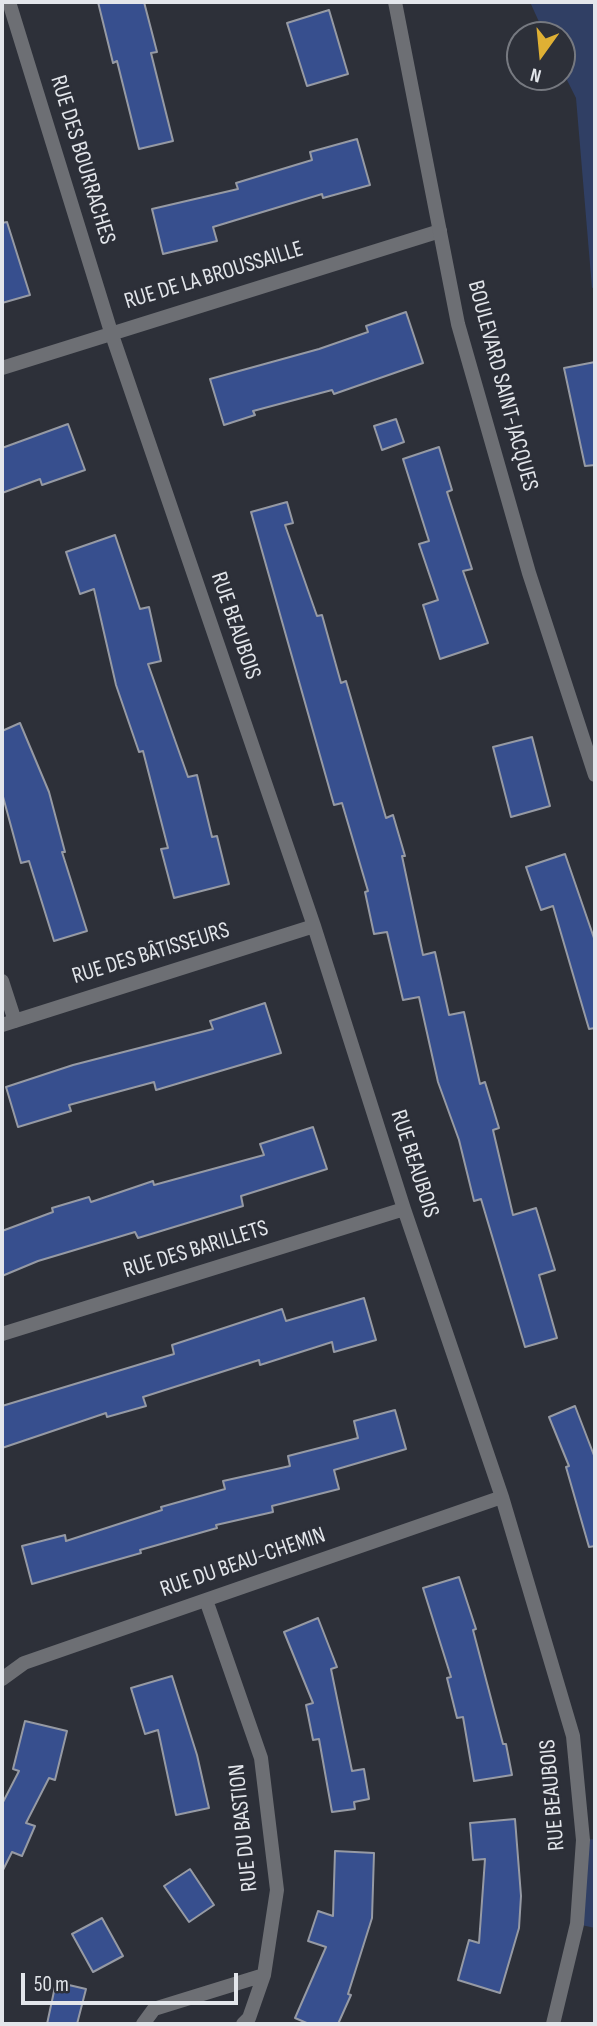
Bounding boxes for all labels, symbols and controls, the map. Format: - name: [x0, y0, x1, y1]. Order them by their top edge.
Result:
- north arrow: [506, 21, 576, 91]
- text: N: [528, 62, 544, 87]
- street label: RUE DES BOURRACHES: [43, 72, 121, 248]
- street label: RUE DE LA BROUSSAILLE: [121, 236, 307, 316]
- street label: BOULEVARD SAINT-JACQUES: [461, 278, 543, 494]
- street label: RUE BEAUBOIS: [204, 569, 266, 683]
- street label: RUE DES BÂTISSEURS: [69, 917, 233, 991]
- street label: RUE BEAUBOIS: [384, 1107, 444, 1221]
- street label: RUE DES BARILLETS: [120, 1215, 272, 1285]
- street label: RUE DU BEAU-CHEMIN: [157, 1522, 329, 1604]
- street label: RUE BEAUBOIS: [534, 1738, 572, 1852]
- street label: RUE DU BASTION: [224, 1763, 264, 1893]
- scale bar: [24, 1960, 242, 2004]
- text: 50 m: [34, 1972, 69, 1997]

